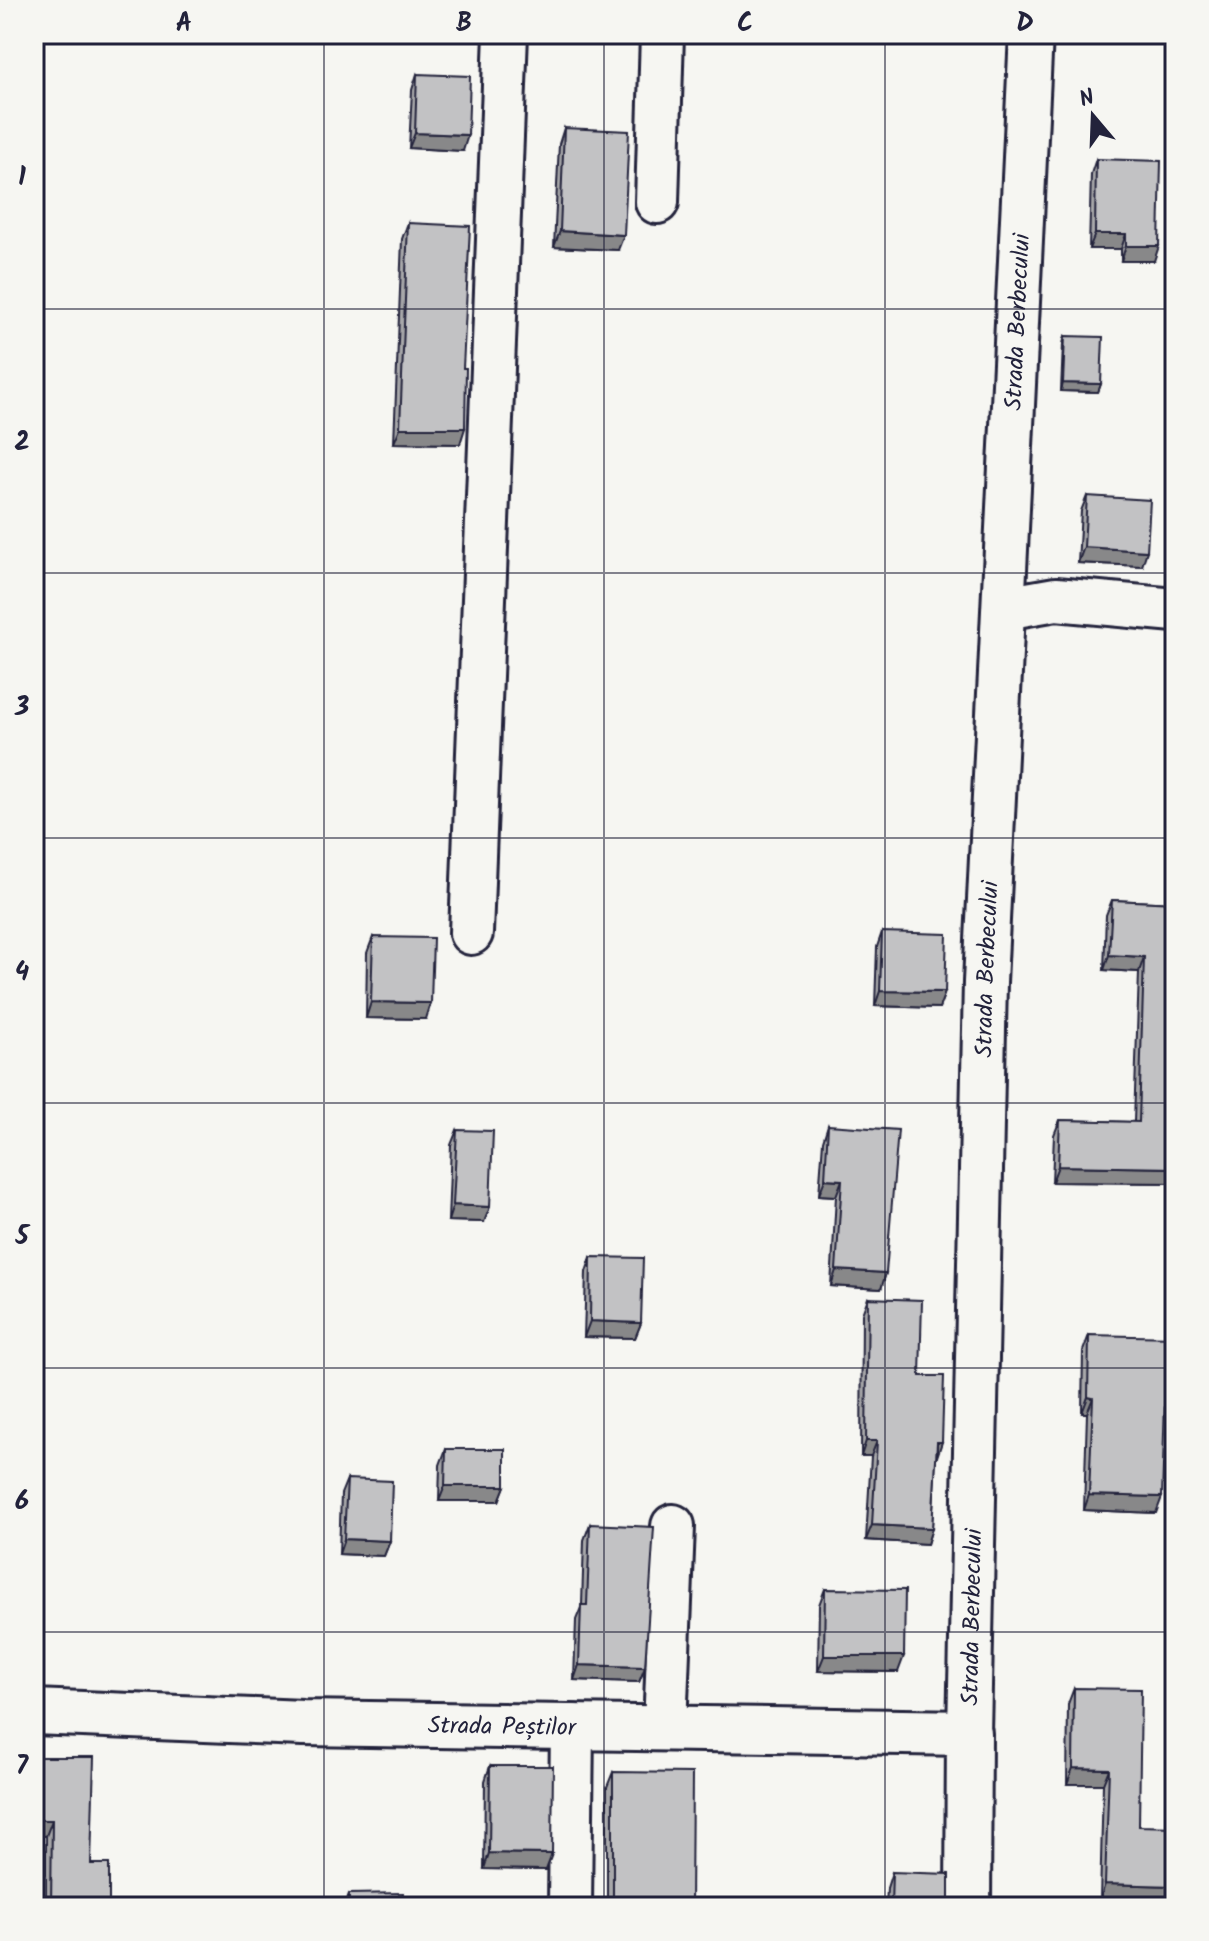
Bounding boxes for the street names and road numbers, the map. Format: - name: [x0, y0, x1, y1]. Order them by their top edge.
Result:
- street label: Strada Berbecului: [995, 231, 1042, 411]
- street label: Strada Berbecului: [965, 879, 1011, 1058]
- street label: Strada Berbecului: [952, 1527, 994, 1706]
- street label: Strada Peștilor: [427, 1707, 578, 1748]

